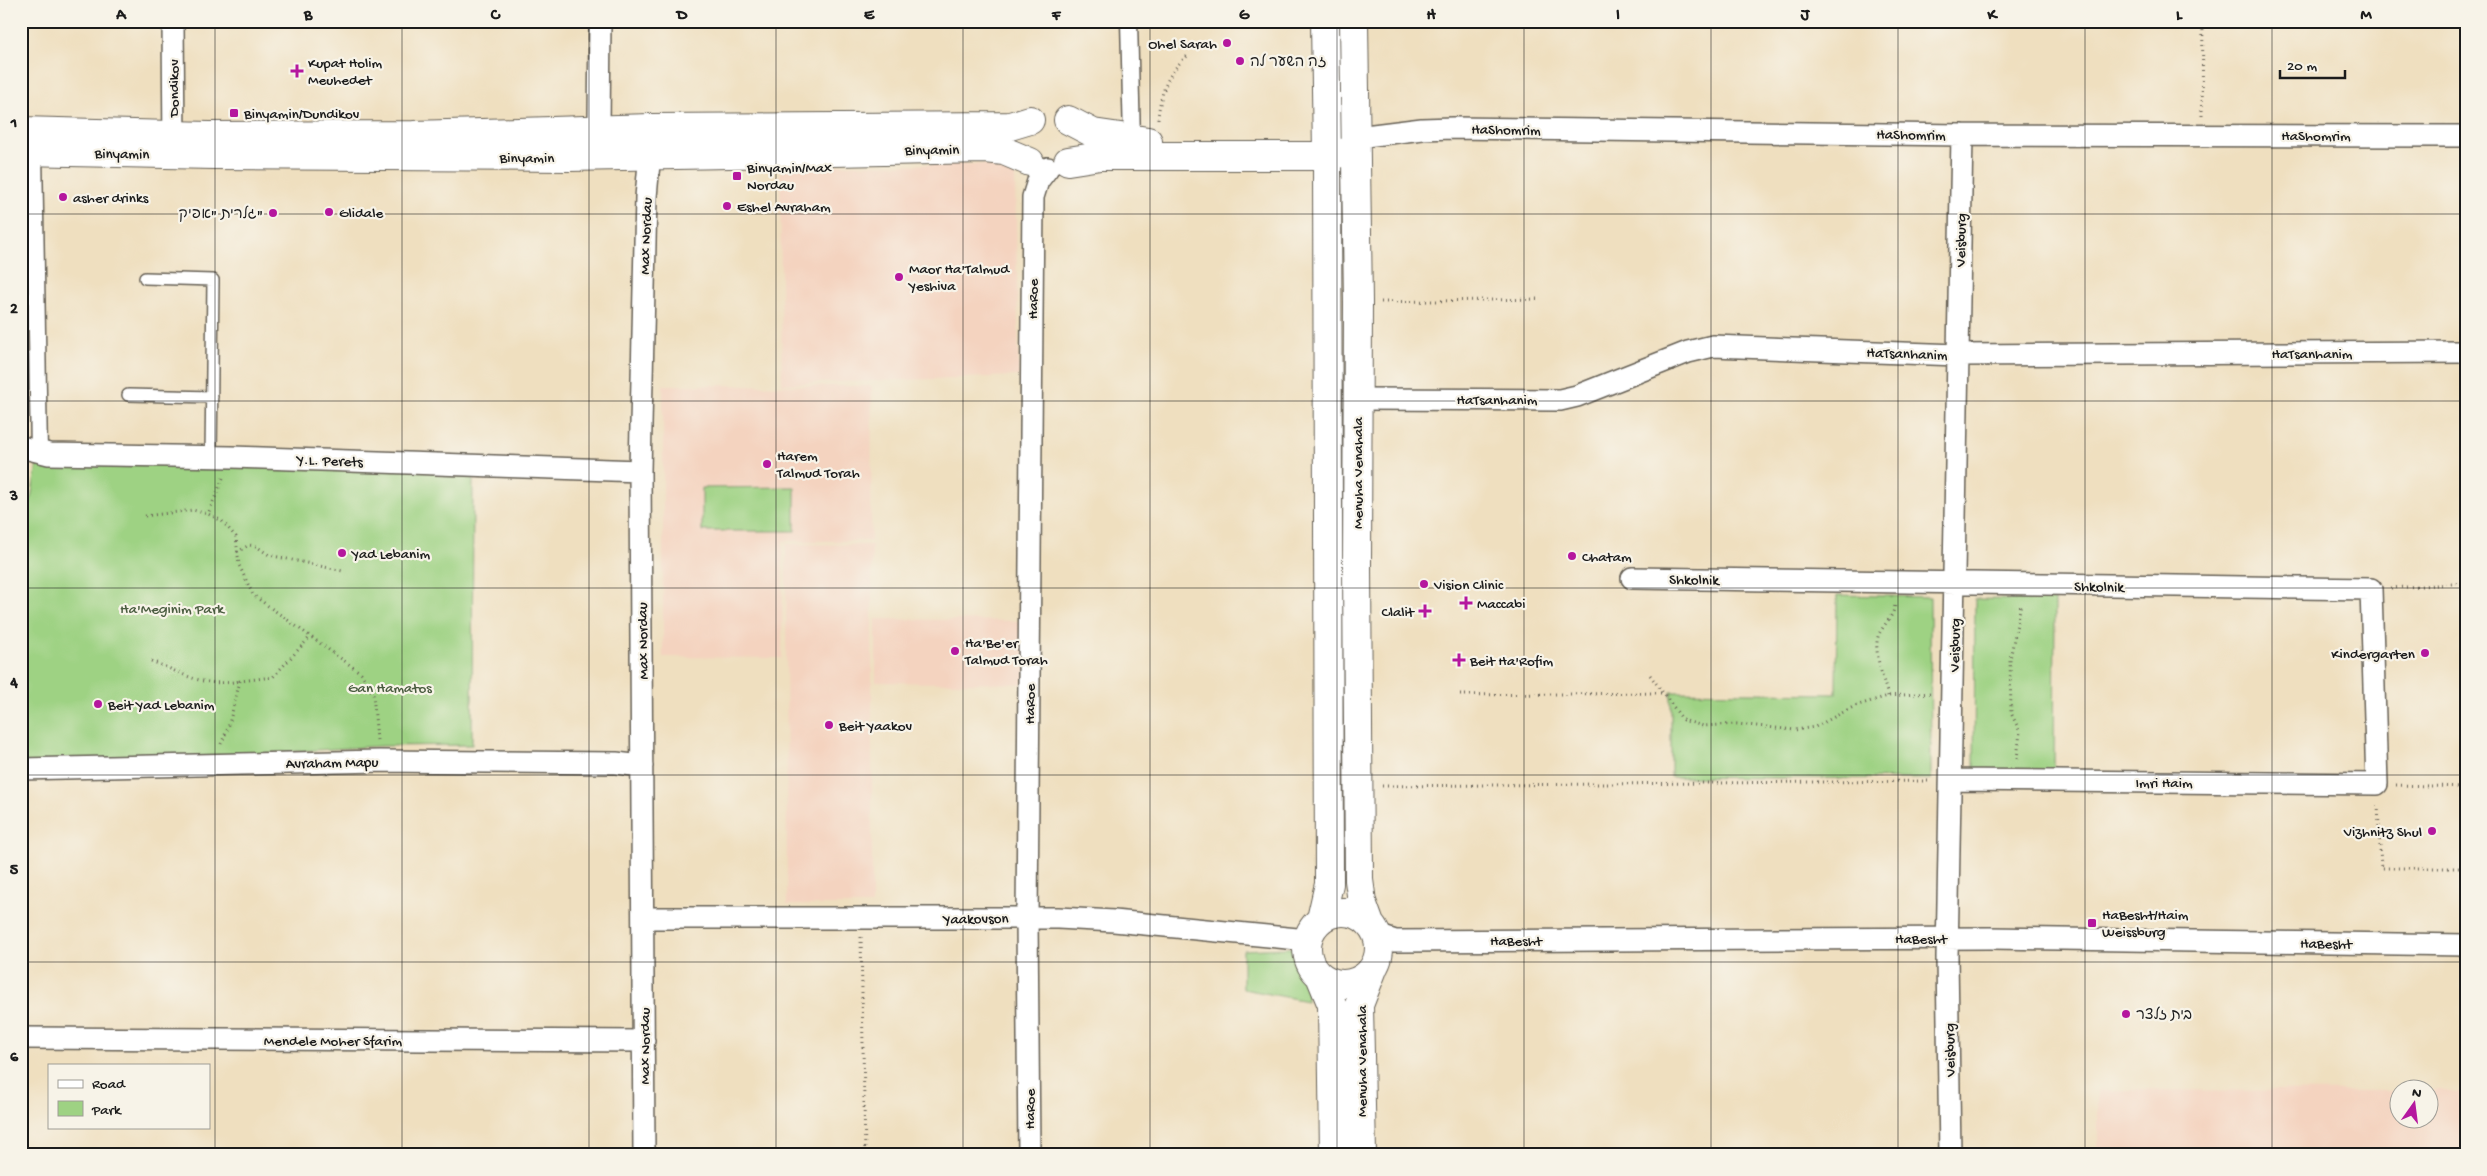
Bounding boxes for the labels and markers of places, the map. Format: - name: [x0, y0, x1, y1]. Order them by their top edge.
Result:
- place label: Ohel Sarah: [1148, 36, 1217, 54]
- marker: Ohel Sarah: [1221, 37, 1233, 49]
- place label: זה השער לה: [1250, 53, 1327, 72]
- place label: Kupat Holim Meuhedet: [308, 55, 383, 90]
- marker: זה השער לה: [1234, 55, 1246, 67]
- marker: Kupat Holim Meuhedet: [290, 64, 304, 78]
- place label: Binyamin/Dundikov: [243, 106, 360, 124]
- marker: Binyamin/Dundikov: [228, 107, 240, 119]
- place label: Binyamin/Max Nordau: [746, 160, 832, 195]
- marker: Binyamin/Max Nordau: [731, 170, 743, 182]
- place label: asher drinks: [73, 190, 149, 208]
- marker: asher drinks: [57, 191, 69, 203]
- place label: Eshel Avraham: [737, 199, 831, 217]
- marker: Eshel Avraham: [721, 200, 733, 212]
- place label: גלרית "אפיק": [179, 205, 263, 224]
- place label: Glidale: [339, 205, 383, 223]
- marker: Glidale: [323, 206, 335, 218]
- marker: גלרית "אפיק": [267, 207, 279, 219]
- place label: Maor Ha'Talmud Yeshiva: [907, 261, 1010, 296]
- marker: Maor Ha'Talmud Yeshiva: [893, 271, 905, 283]
- place label: Harem Talmud Torah: [776, 448, 860, 483]
- marker: Harem Talmud Torah: [761, 458, 773, 470]
- place label: Yad Lebanim: [350, 546, 430, 564]
- marker: Yad Lebanim: [336, 547, 348, 559]
- place label: Chatam: [1582, 549, 1632, 567]
- marker: Chatam: [1566, 550, 1578, 562]
- place label: Vision Clinic: [1433, 577, 1504, 595]
- marker: Vision Clinic: [1418, 578, 1430, 590]
- marker: Maccabi: [1459, 596, 1473, 610]
- place label: Maccabi: [1477, 596, 1525, 614]
- place label: Clalit: [1382, 604, 1416, 622]
- marker: Clalit: [1418, 604, 1432, 618]
- place label: Ha'Be'er Talmud Torah: [964, 635, 1048, 670]
- marker: Ha'Be'er Talmud Torah: [949, 645, 961, 657]
- place label: Kindergarten: [2331, 646, 2415, 664]
- marker: Kindergarten: [2419, 647, 2431, 659]
- marker: Beit Ha'Rofim: [1452, 653, 1466, 667]
- place label: Beit Ha'Rofim: [1469, 653, 1554, 671]
- place label: Beit Yad Lebanim: [107, 697, 215, 715]
- marker: Beit Yad Lebanim: [92, 698, 104, 710]
- place label: Beit Yaakov: [838, 718, 912, 736]
- marker: Beit Yaakov: [823, 719, 835, 731]
- place label: Vizhnitz Shul: [2343, 824, 2422, 842]
- marker: Vizhnitz Shul: [2426, 825, 2438, 837]
- place label: HaBesht/Haim Weissburg: [2102, 907, 2189, 942]
- marker: HaBesht/Haim Weissburg: [2086, 917, 2098, 929]
- place label: בית זלצר: [2136, 1006, 2192, 1025]
- marker: בית זלצר: [2120, 1008, 2132, 1020]

